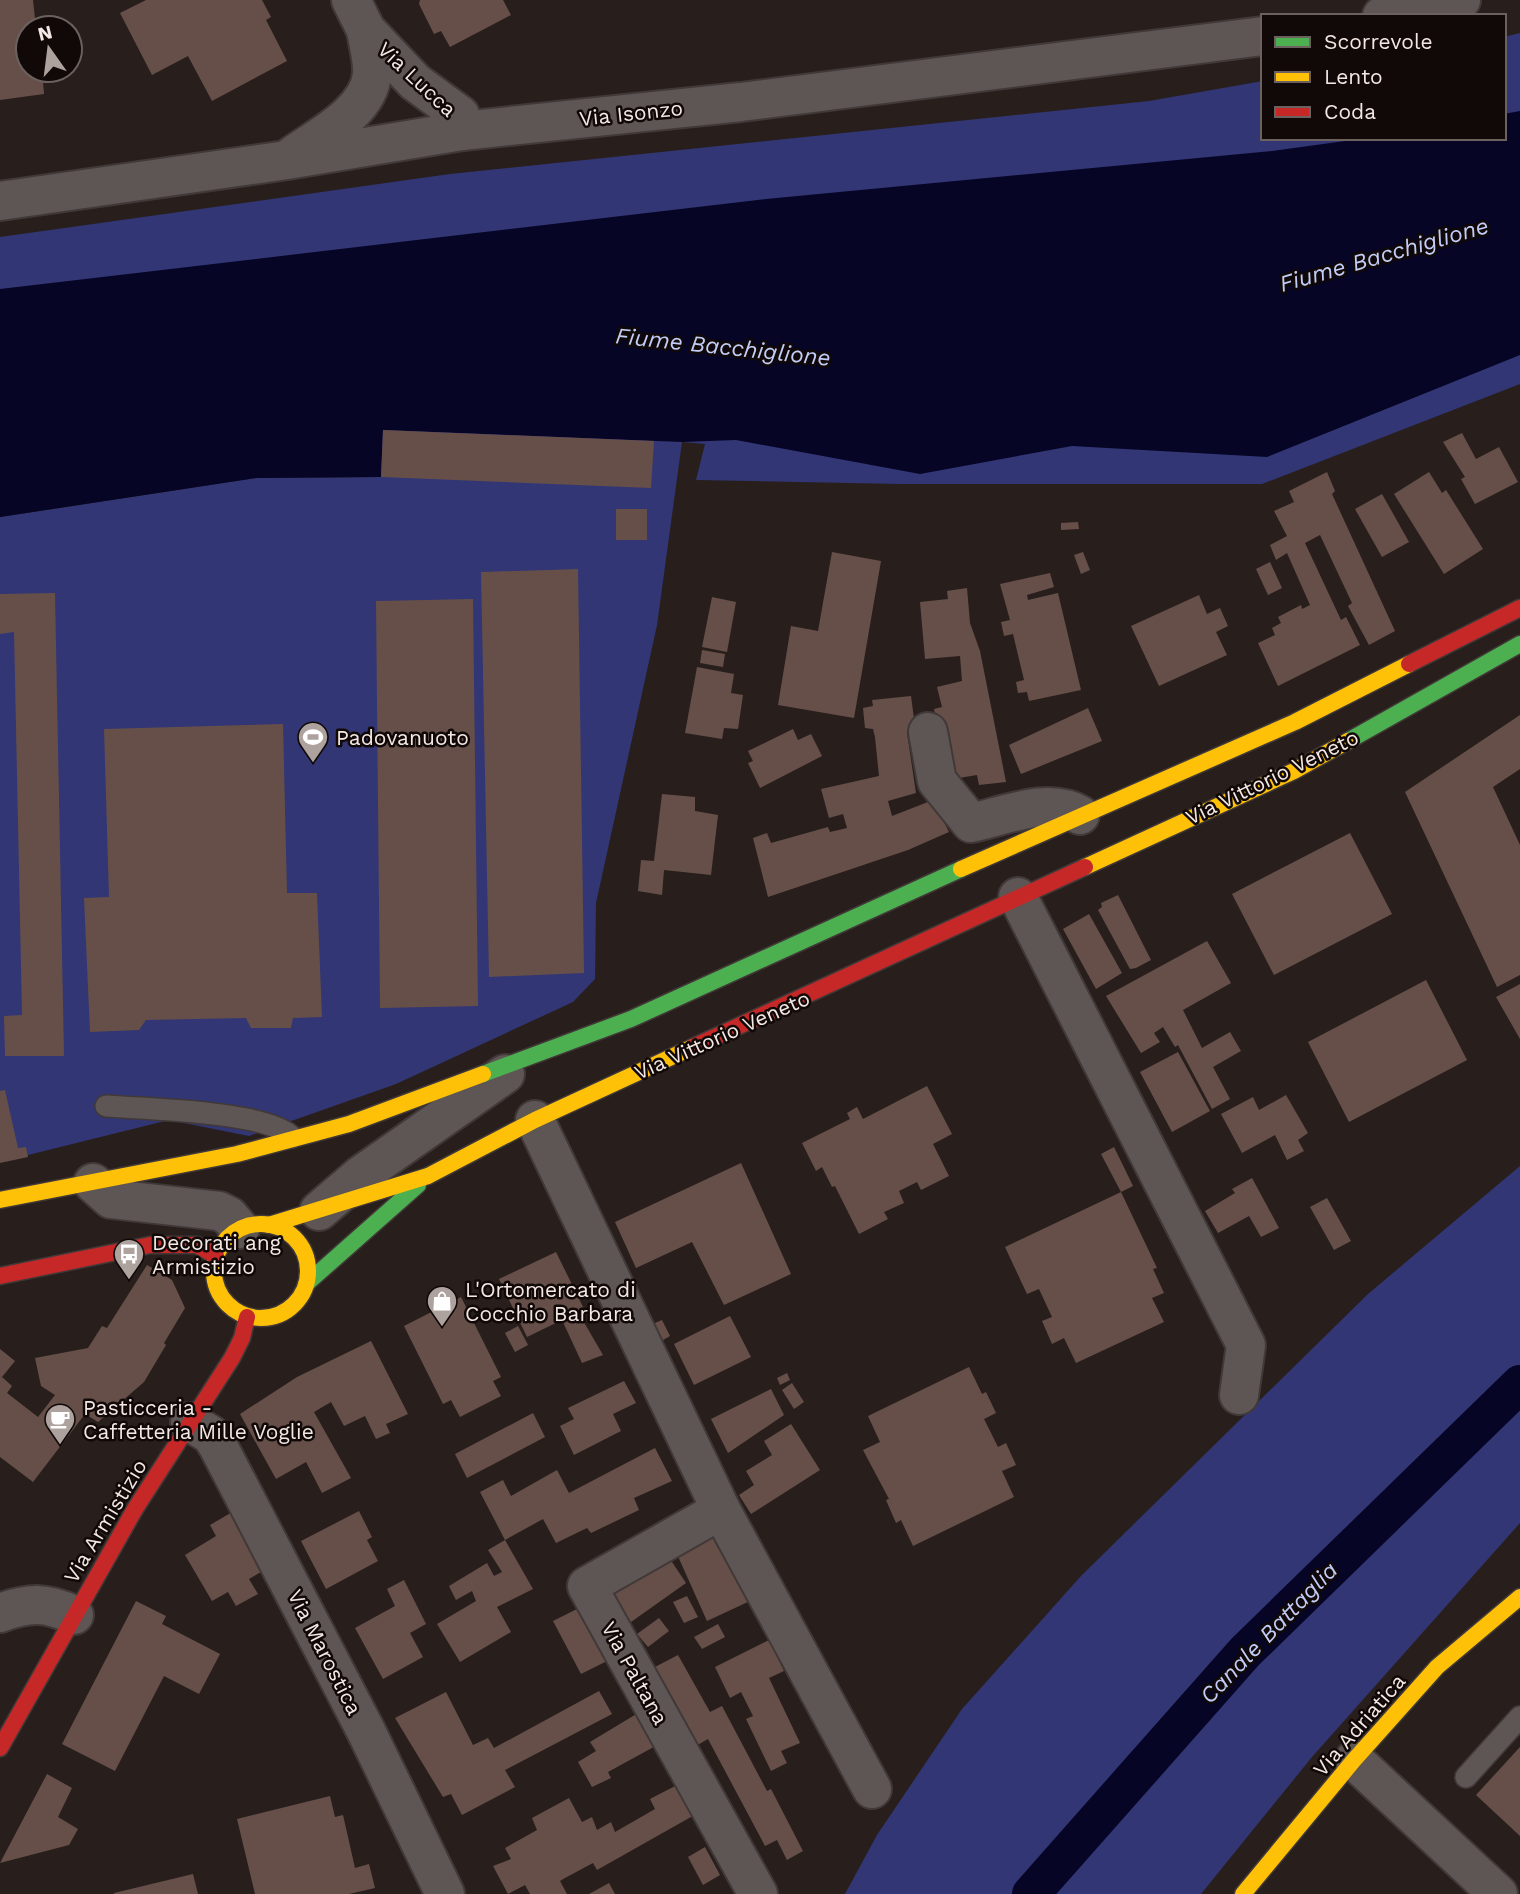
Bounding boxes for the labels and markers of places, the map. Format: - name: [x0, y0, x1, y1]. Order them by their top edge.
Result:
- sports icon: Padovanuoto: [296, 720, 330, 764]
- place label: Padovanuoto: [336, 725, 469, 750]
- place label: Decorati ang Armistizio: [152, 1230, 282, 1279]
- bus stop icon: Decorati ang Armistizio: [112, 1237, 146, 1281]
- place label: L'Ortomercato di Cocchio Barbara: [465, 1277, 636, 1326]
- shop icon: L'Ortomercato di Cocchio Barbara: [425, 1284, 459, 1328]
- place label: Pasticceria - Caffetteria Mille Voglie: [83, 1395, 314, 1444]
- cafe icon: Pasticceria - Caffetteria Mille Voglie: [43, 1402, 77, 1446]

